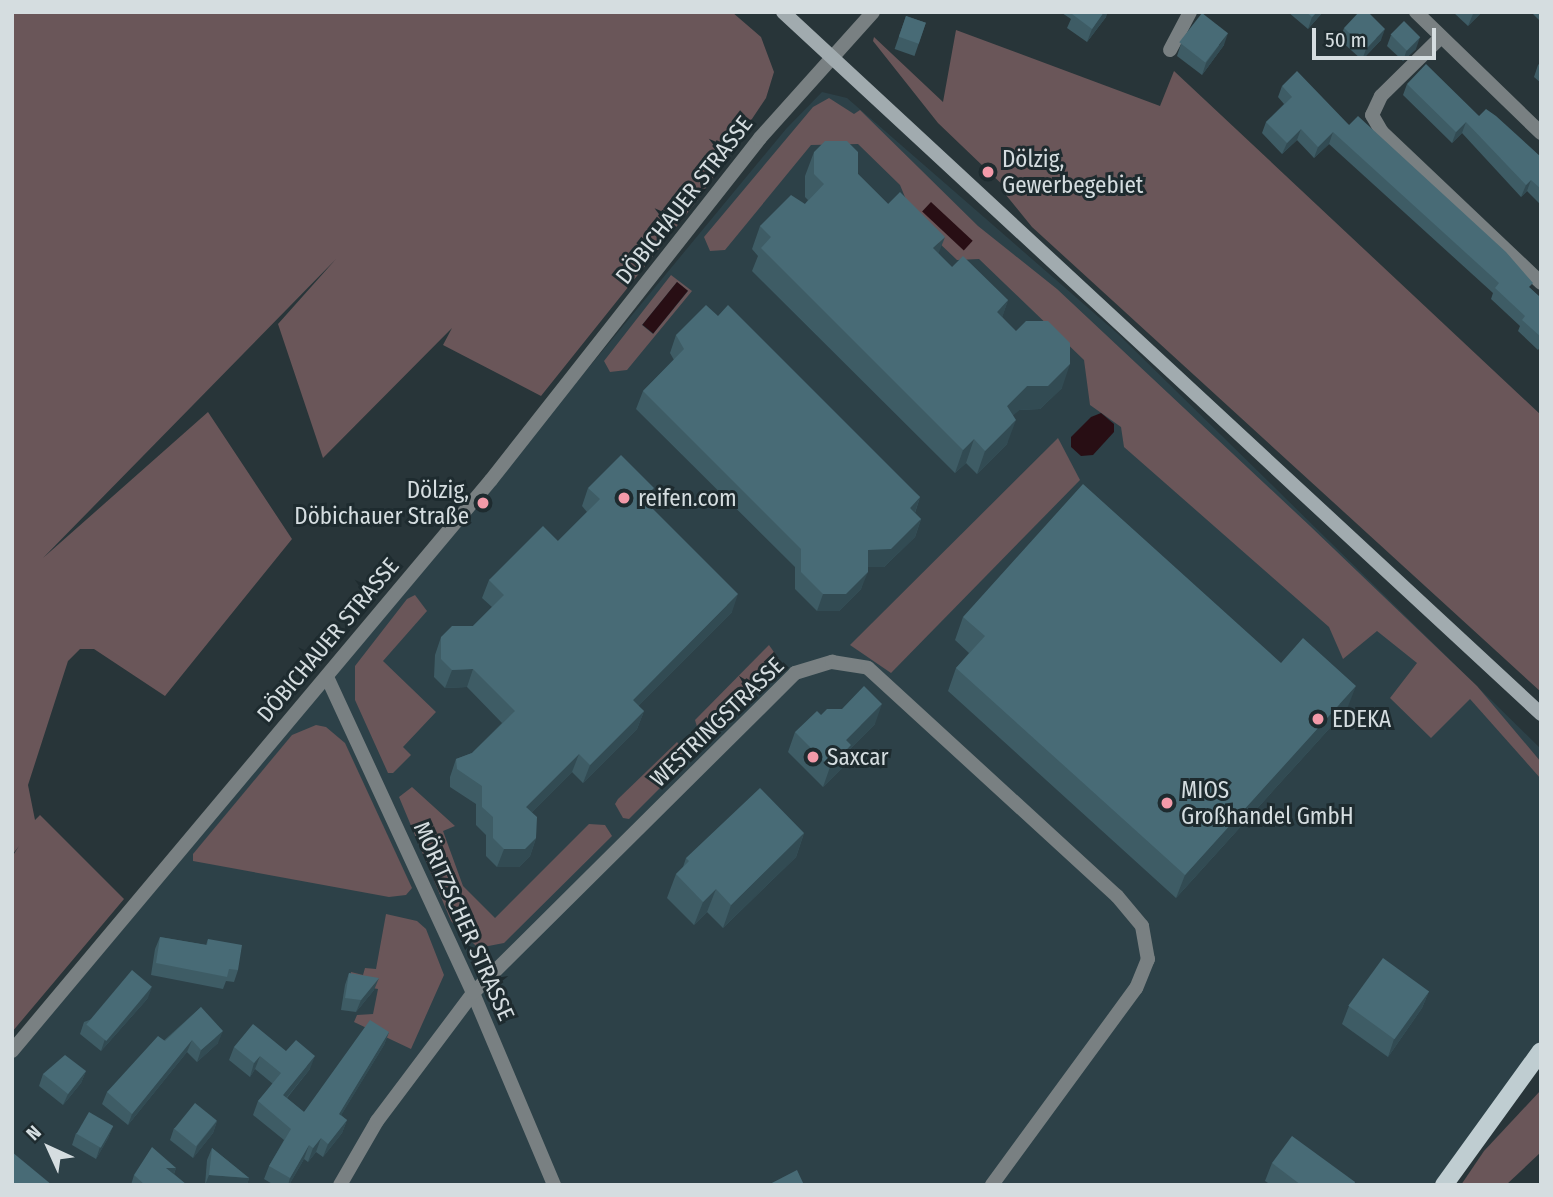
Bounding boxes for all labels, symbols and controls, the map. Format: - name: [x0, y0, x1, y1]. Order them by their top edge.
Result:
- scale bar: [1315, 14, 1439, 58]
- text: 50 m: [1325, 27, 1367, 53]
- street label: DÖBICHAUER STRASSE: [610, 110, 758, 290]
- place label: Dölzig, Gewerbegebiet: [1002, 145, 1143, 199]
- marker: Dölzig, Gewerbegebiet: [980, 164, 996, 180]
- place label: Dölzig, Döbichauer Straße: [294, 476, 469, 530]
- place label: reifen.com: [638, 484, 737, 512]
- marker: reifen.com: [616, 490, 632, 506]
- marker: Dölzig, Döbichauer Straße: [475, 495, 491, 511]
- street label: DÖBICHAUER STRASSE: [251, 552, 405, 728]
- street label: WESTRINGSTRASSE: [645, 651, 789, 793]
- place label: EDEKA: [1332, 705, 1391, 733]
- marker: EDEKA: [1310, 711, 1326, 727]
- place label: Saxcar: [827, 743, 888, 771]
- marker: Saxcar: [805, 749, 821, 765]
- place label: MIOS Großhandel GmbH: [1181, 776, 1354, 830]
- marker: MIOS Großhandel GmbH: [1159, 795, 1175, 811]
- street label: MÖRITZSCHER STRASSE: [408, 817, 520, 1025]
- north arrow: [14, 1113, 84, 1183]
- text: N: [22, 1121, 46, 1145]

